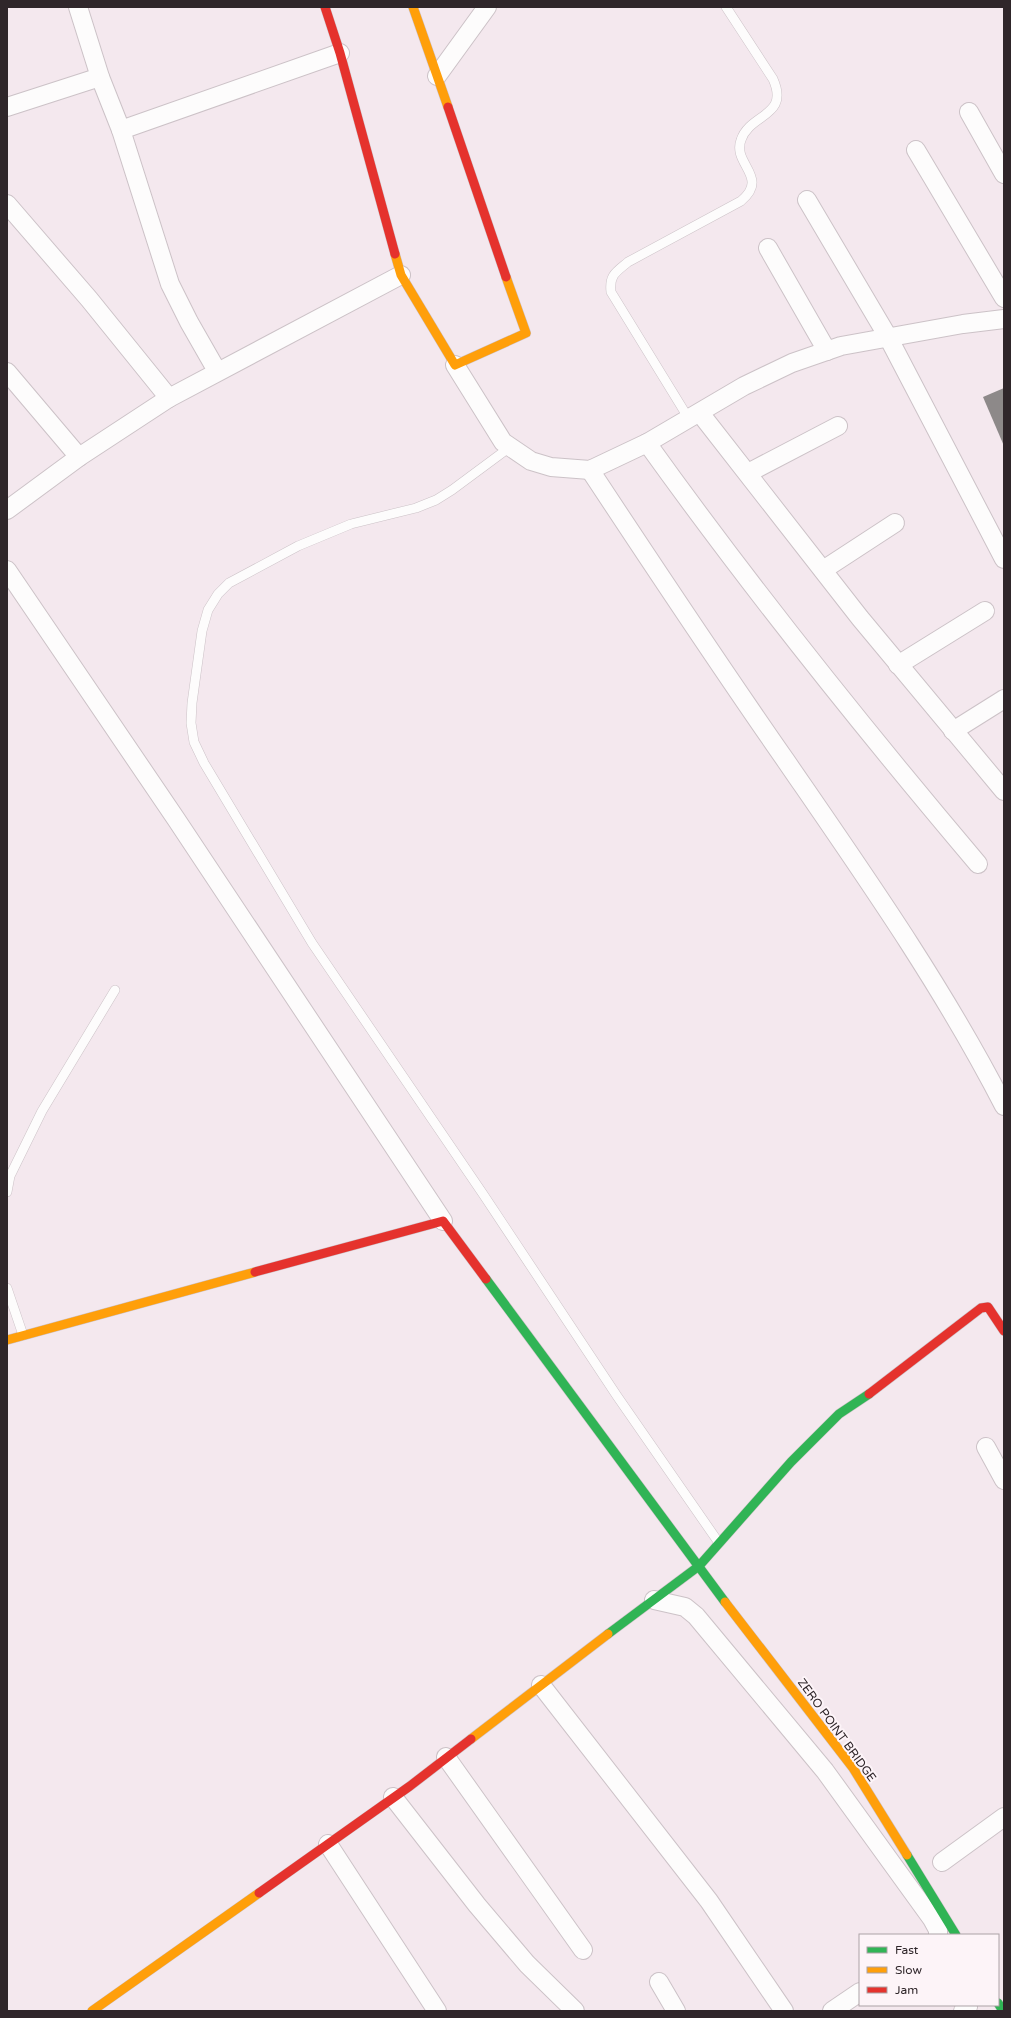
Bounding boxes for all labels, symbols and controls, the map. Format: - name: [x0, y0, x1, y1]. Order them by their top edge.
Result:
- street label: ZERO POINT BRIDGE: [795, 1676, 879, 1785]
- legend: [859, 1934, 999, 2006]
- text: Fast: [895, 1943, 919, 1957]
- text: Slow: [895, 1963, 922, 1977]
- text: Jam: [895, 1983, 918, 1997]

